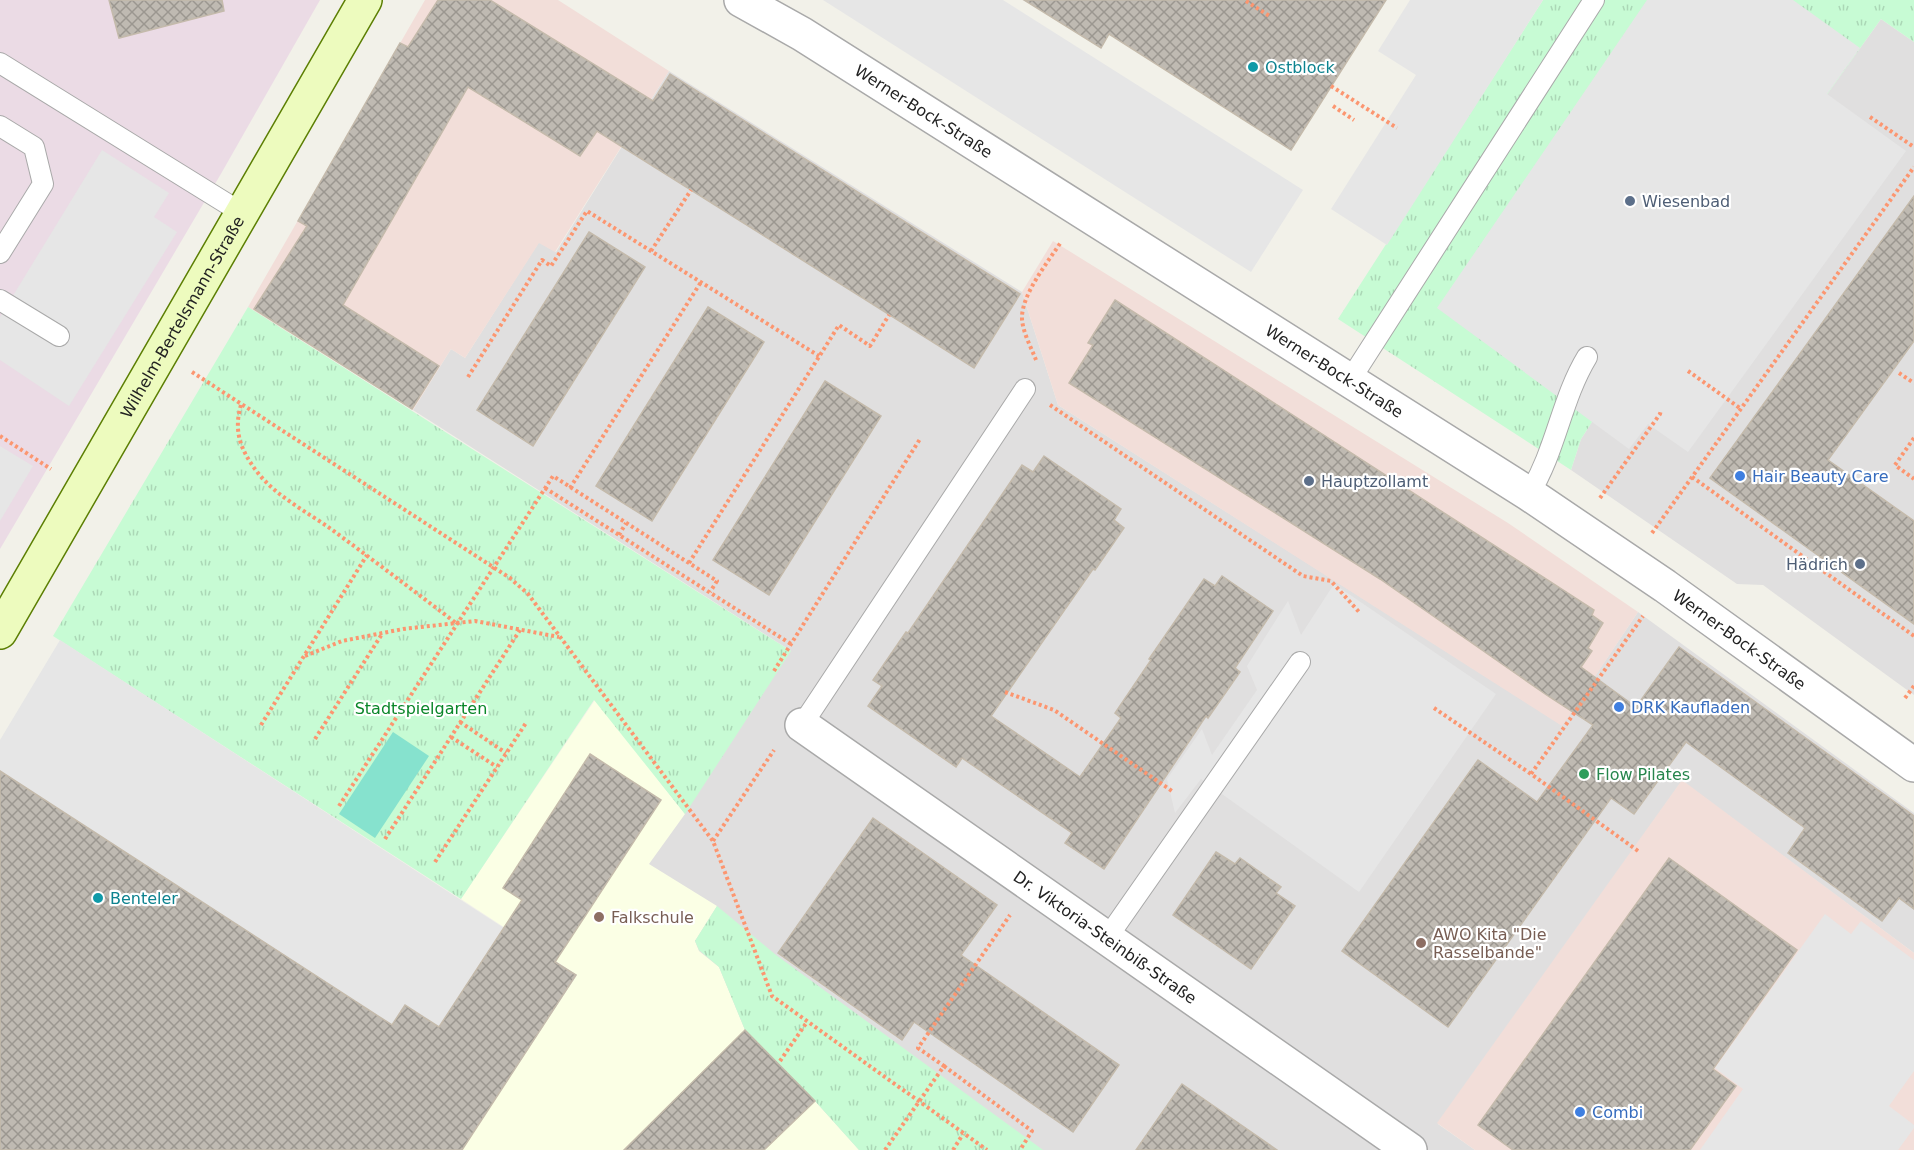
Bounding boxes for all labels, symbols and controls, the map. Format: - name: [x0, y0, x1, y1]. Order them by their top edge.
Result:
- place label: Ostblock: [1265, 58, 1335, 77]
- marker: Ostblock: [1246, 60, 1260, 74]
- street label: Werner-Bock-Straße: [851, 61, 996, 162]
- place label: Wiesenbad: [1642, 192, 1730, 211]
- marker: Wiesenbad: [1623, 194, 1637, 208]
- street label: Wilhelm-Bertelsmann-Straße: [116, 212, 248, 421]
- street label: Werner-Bock-Straße: [1262, 320, 1407, 422]
- place label: Hair Beauty Care: [1752, 467, 1889, 486]
- marker: Hair Beauty Care: [1733, 469, 1747, 483]
- place label: Hauptzollamt: [1321, 472, 1428, 491]
- marker: Hauptzollamt: [1302, 474, 1316, 488]
- place label: Hädrich: [1786, 555, 1848, 574]
- marker: Hädrich: [1853, 557, 1867, 571]
- street label: Werner-Bock-Straße: [1669, 585, 1810, 694]
- place label: DRK Kaufladen: [1631, 698, 1750, 717]
- park label: Stadtspielgarten: [355, 699, 487, 718]
- marker: DRK Kaufladen: [1612, 700, 1626, 714]
- place label: Flow Pilates: [1596, 765, 1690, 784]
- marker: Flow Pilates: [1577, 767, 1591, 781]
- street label: Dr. Viktoria-Steinbiß-Straße: [1010, 866, 1200, 1008]
- place label: Benteler: [110, 889, 178, 908]
- marker: Benteler: [91, 891, 105, 905]
- place label: Falkschule: [611, 908, 694, 927]
- marker: Falkschule: [592, 910, 606, 924]
- place label: AWO Kita "Die Rasselbande": [1433, 925, 1547, 962]
- marker: AWO Kita "Die Rasselbande": [1414, 936, 1428, 950]
- place label: Combi: [1592, 1103, 1643, 1122]
- marker: Combi: [1573, 1105, 1587, 1119]

